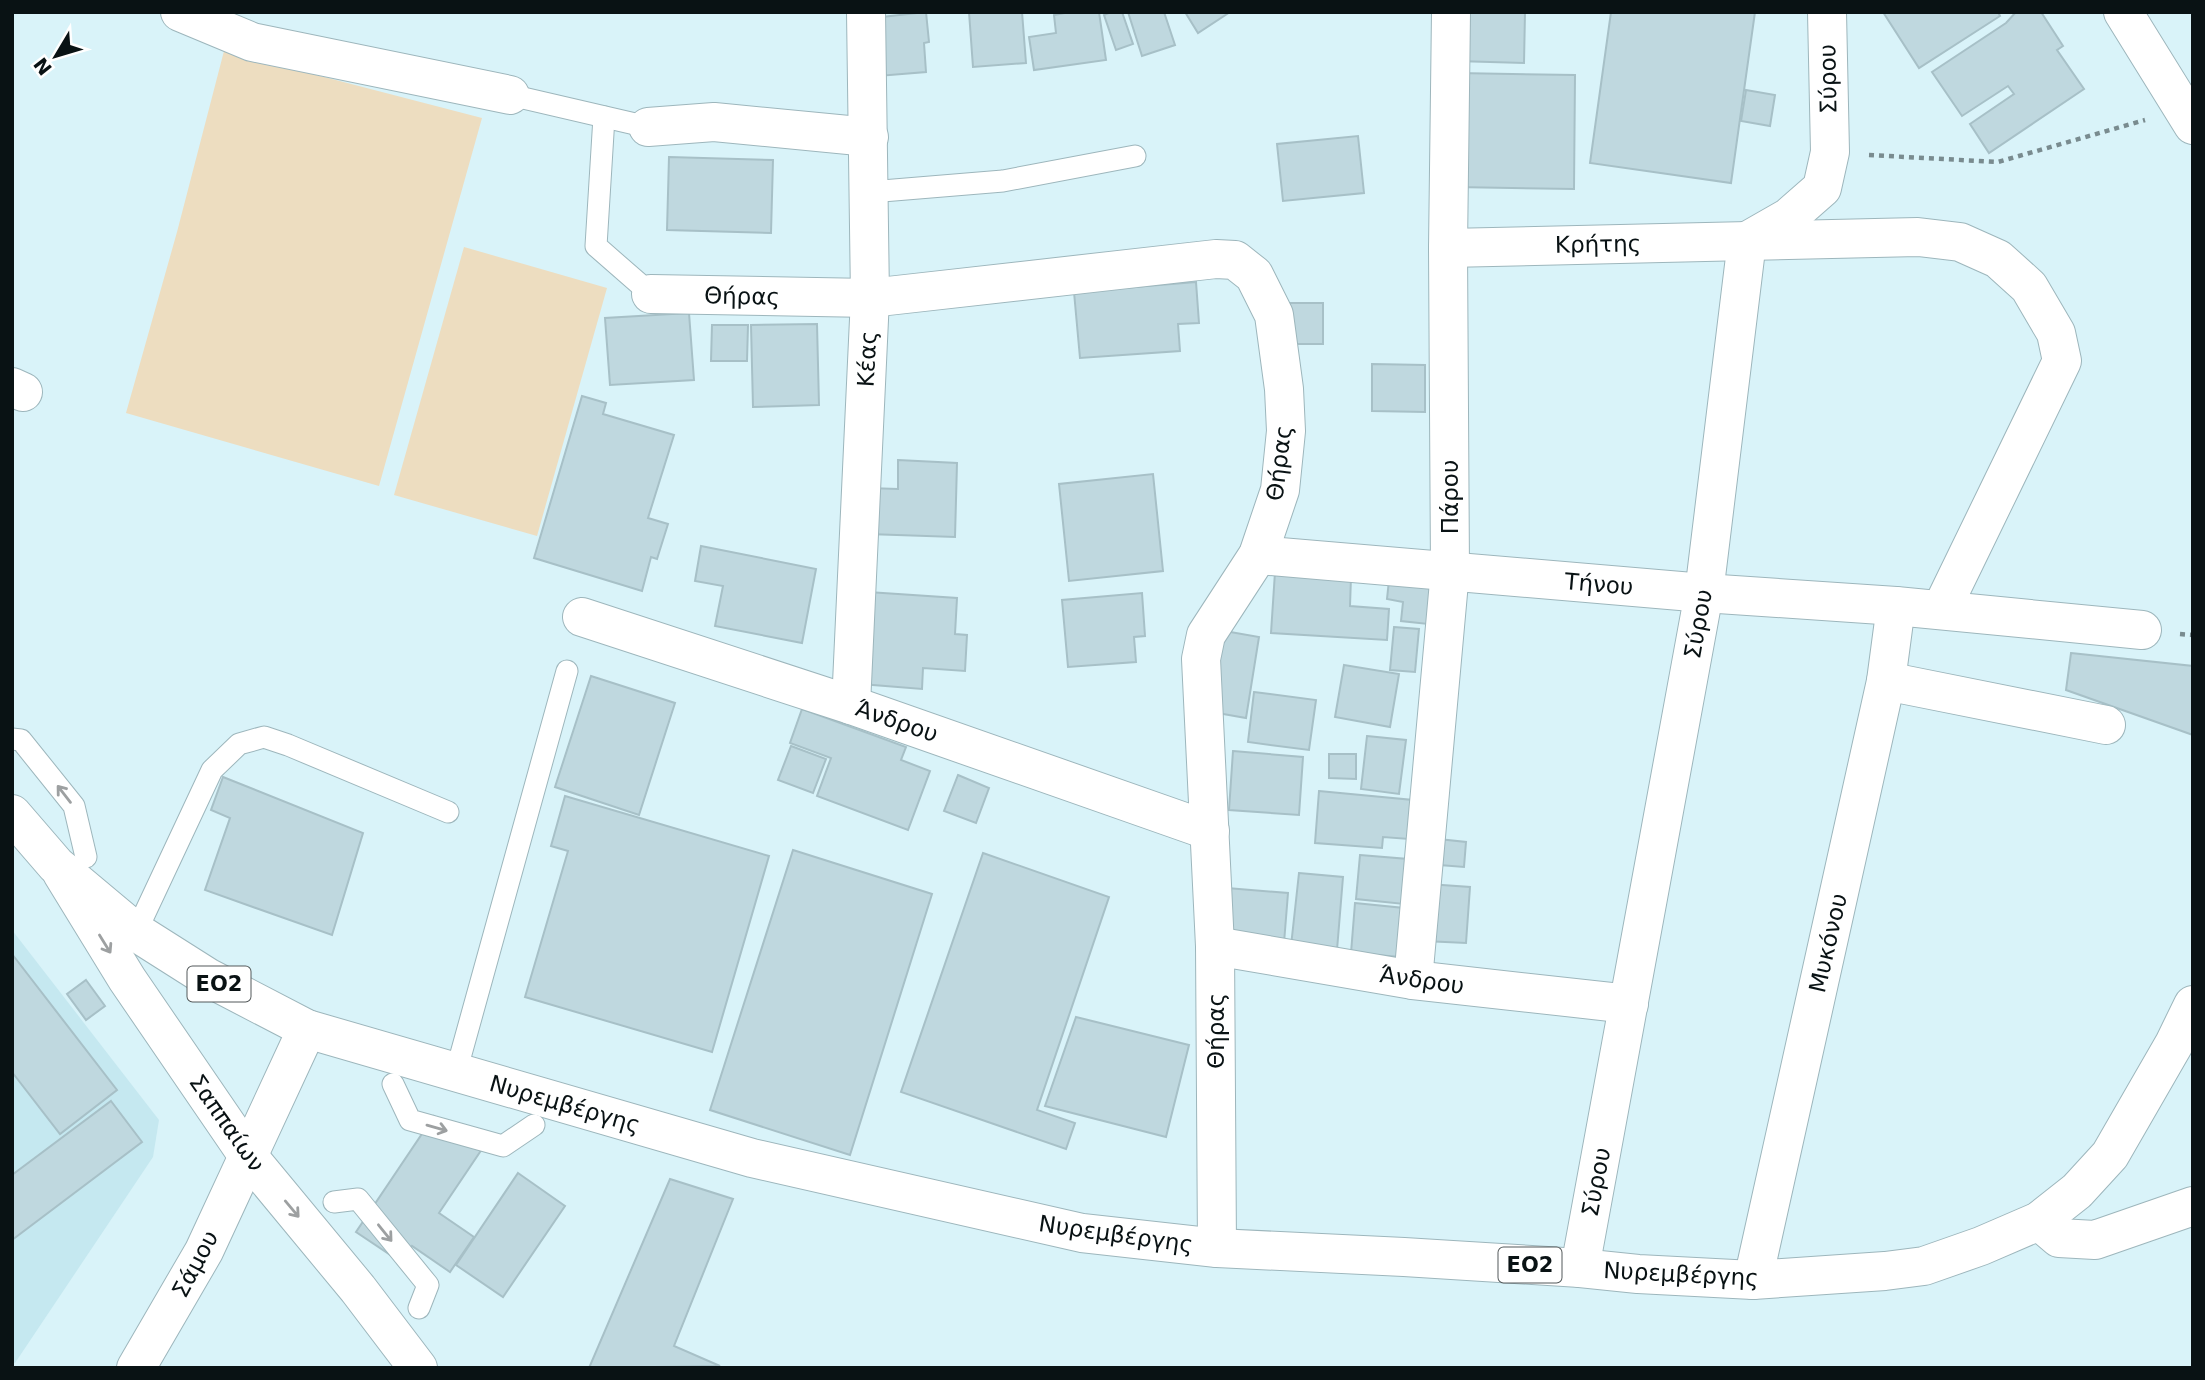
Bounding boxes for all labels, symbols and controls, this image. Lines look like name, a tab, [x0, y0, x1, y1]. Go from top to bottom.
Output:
north arrow	[21, 21, 91, 91]
street label: Σύρου	[1814, 44, 1842, 114]
text: N	[29, 53, 56, 80]
street label: Κρήτης	[1555, 230, 1641, 258]
street label: Θήρας	[704, 282, 780, 310]
street label: Κέας	[853, 330, 881, 388]
street label: Θήρας	[1261, 424, 1297, 502]
street label: Πάρου	[1437, 460, 1463, 534]
street label: Τήνου	[1563, 568, 1634, 600]
street label: Σύρου	[1679, 587, 1717, 661]
street label: Άνδρου	[853, 695, 941, 747]
one-way arrow	[57, 786, 72, 804]
street label: Μυκόνου	[1804, 891, 1852, 995]
one-way arrow	[99, 933, 113, 953]
street label: Άνδρου	[1378, 961, 1466, 999]
road number: ΕΟ2	[188, 967, 250, 1002]
street label: Θήρας	[1203, 993, 1229, 1069]
street label: Σαππαίων	[184, 1069, 270, 1177]
street label: Νυρεμβέργης	[487, 1070, 643, 1138]
one-way arrow	[426, 1122, 448, 1135]
street label: Σύρου	[1577, 1145, 1615, 1219]
one-way arrow	[284, 1199, 299, 1217]
street label: Νυρεμβέργης	[1037, 1210, 1195, 1258]
one-way arrow	[378, 1223, 393, 1241]
street label: Σάμου	[167, 1226, 223, 1302]
road number: ΕΟ2	[1498, 1248, 1562, 1282]
street label: Νυρεμβέργης	[1603, 1257, 1759, 1291]

